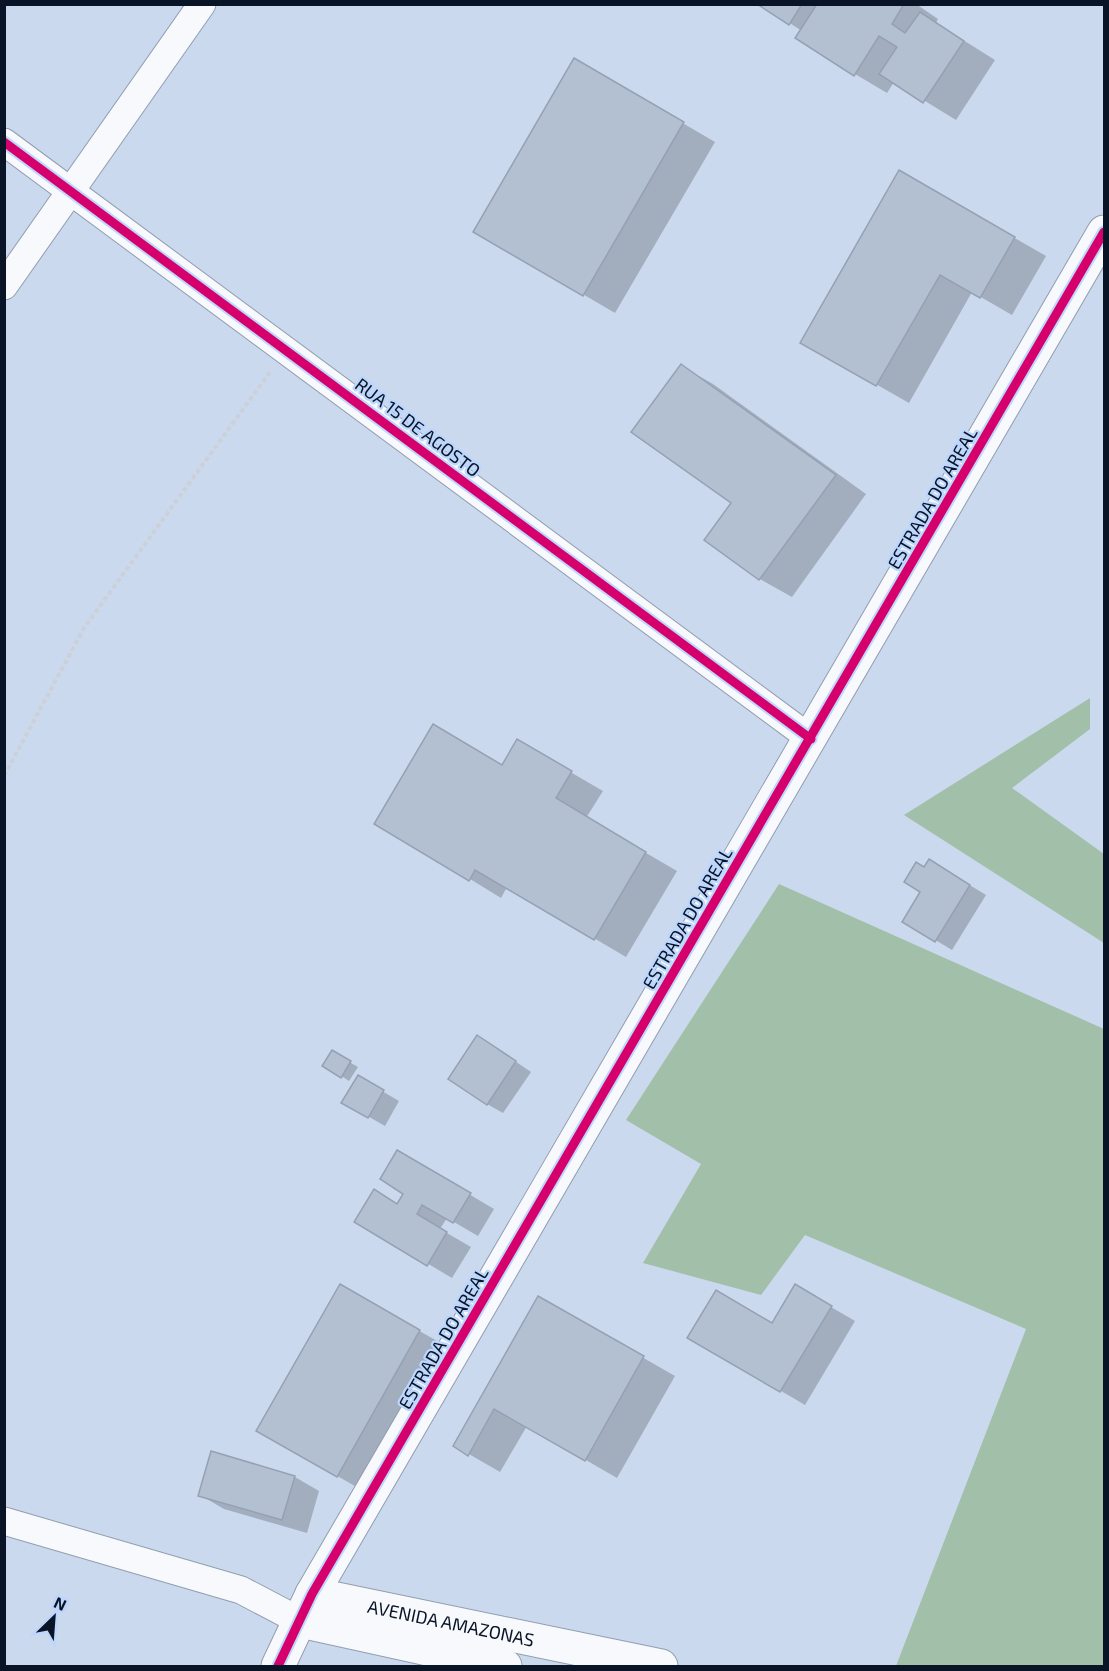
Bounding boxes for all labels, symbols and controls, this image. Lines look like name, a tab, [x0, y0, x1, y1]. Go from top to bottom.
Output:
street label: RUA 15 DE AGOSTO	[351, 373, 485, 481]
street label: ESTRADA DO AREAL	[882, 423, 982, 573]
street label: ESTRADA DO AREAL	[637, 843, 737, 993]
street label: ESTRADA DO AREAL	[393, 1263, 493, 1413]
north arrow	[24, 1587, 84, 1647]
text: N	[51, 1592, 70, 1614]
street label: AVENIDA AMAZONAS	[366, 1595, 536, 1651]

